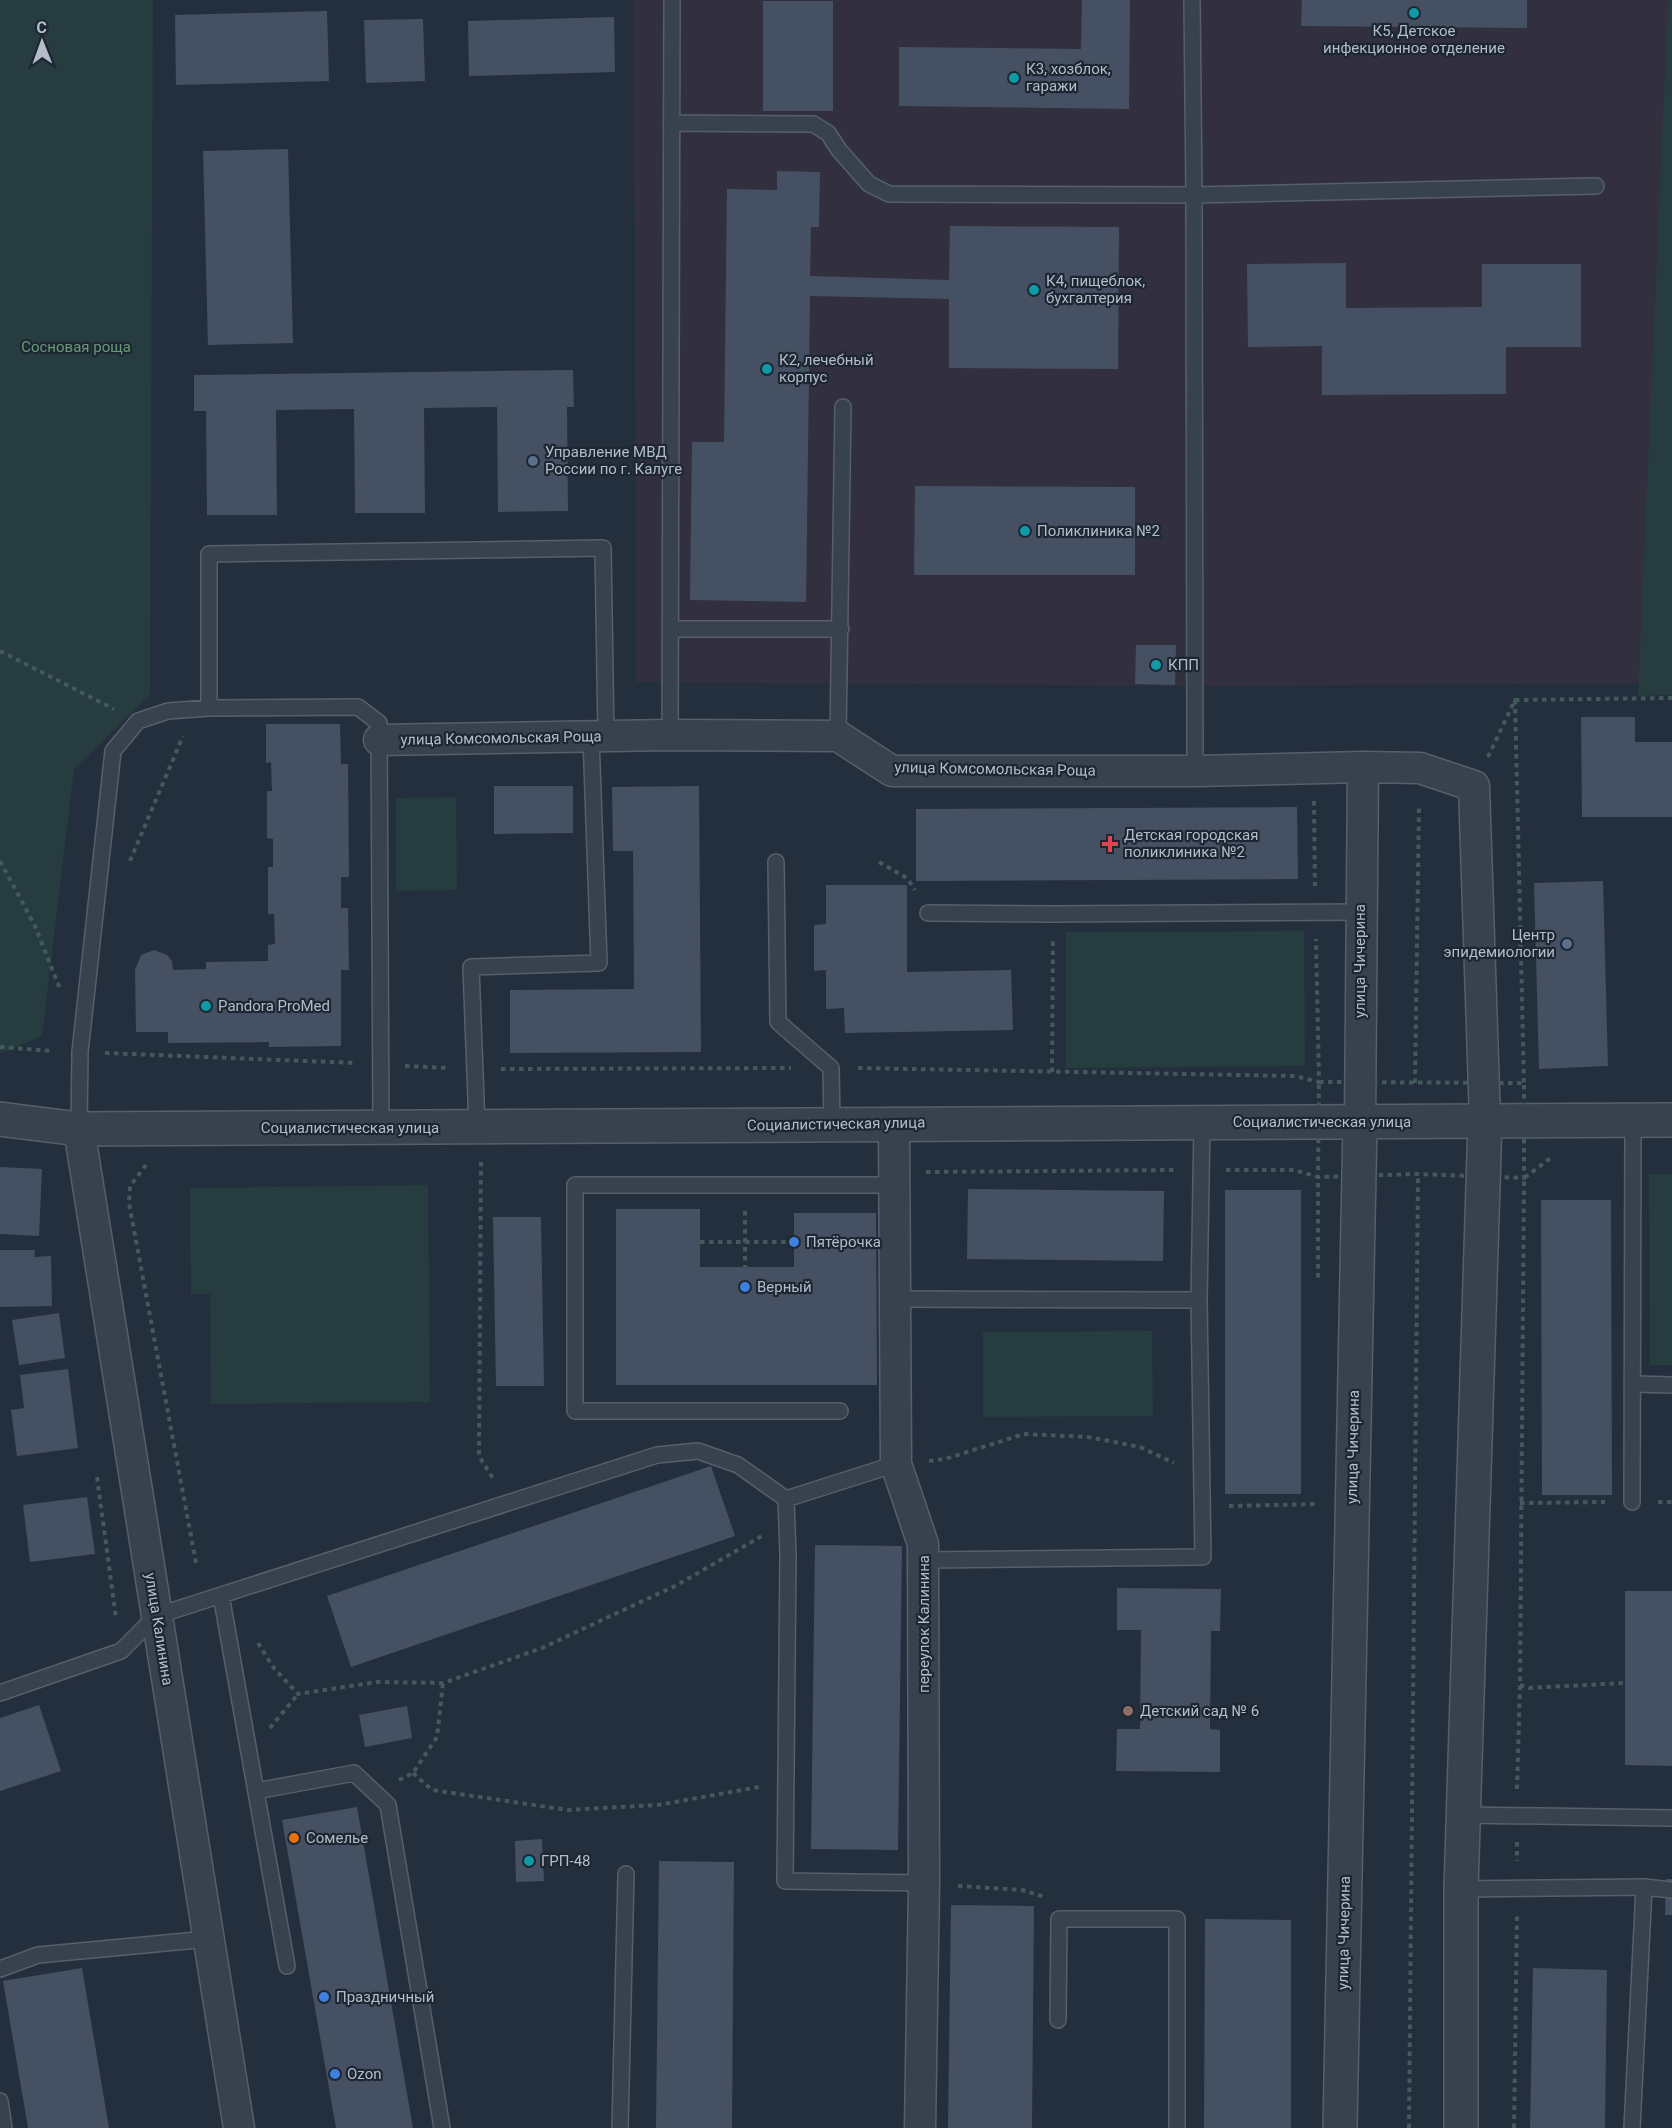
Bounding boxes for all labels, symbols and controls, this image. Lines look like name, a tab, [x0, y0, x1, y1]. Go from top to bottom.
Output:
marker: К5, Детское инфекционное отделение	[1407, 6, 1421, 20]
north arrow	[12, 12, 72, 72]
text: С	[36, 18, 47, 37]
place label: К5, Детское инфекционное отделение	[1323, 22, 1505, 57]
place label: К3, хозблок, гаражи	[1026, 60, 1111, 95]
marker: К3, хозблок, гаражи	[1007, 71, 1021, 85]
place label: К4, пищеблок, бухгалтерия	[1046, 272, 1145, 307]
marker: К4, пищеблок, бухгалтерия	[1027, 283, 1041, 297]
park label: Сосновая роща	[21, 338, 131, 356]
place label: К2, лечебный корпус	[779, 351, 874, 386]
marker: К2, лечебный корпус	[760, 362, 774, 376]
place label: Управление МВД России по г. Калуге	[545, 443, 682, 478]
marker: Управление МВД России по г. Калуге	[526, 454, 540, 468]
place label: Поликлиника №2	[1037, 522, 1160, 540]
marker: Поликлиника №2	[1018, 524, 1032, 538]
place label: КПП	[1168, 656, 1199, 674]
marker: КПП	[1149, 658, 1163, 672]
street label: улица Комсомольская Роща	[400, 727, 602, 749]
street label: улица Комсомольская Роща	[894, 758, 1096, 780]
place label: Детская городская поликлиника №2	[1124, 826, 1258, 861]
marker: Детская городская поликлиника №2	[1101, 835, 1119, 853]
street label: улица Чичерина	[1351, 904, 1369, 1018]
place label: Центр эпидемиологии	[1444, 926, 1555, 961]
marker: Центр эпидемиологии	[1560, 937, 1574, 951]
place label: Pandora ProMed	[218, 997, 330, 1015]
marker: Pandora ProMed	[199, 999, 213, 1013]
street label: Социалистическая улица	[747, 1113, 925, 1135]
street label: Социалистическая улица	[1233, 1113, 1411, 1131]
street label: Социалистическая улица	[261, 1119, 439, 1137]
place label: Пятёрочка	[806, 1233, 881, 1251]
marker: Пятёрочка	[787, 1235, 801, 1249]
place label: Верный	[757, 1278, 812, 1296]
marker: Верный	[738, 1280, 752, 1294]
street label: улица Чичерина	[1343, 1390, 1363, 1504]
street label: переулок Калинина	[915, 1555, 933, 1693]
street label: улица Калинина	[141, 1571, 177, 1687]
place label: Детский сад № 6	[1140, 1702, 1259, 1720]
marker: Детский сад № 6	[1121, 1704, 1135, 1718]
place label: Сомелье	[306, 1829, 368, 1847]
marker: Сомелье	[287, 1831, 301, 1845]
place label: ГРП-48	[541, 1852, 591, 1870]
marker: ГРП-48	[522, 1854, 536, 1868]
street label: улица Чичерина	[1334, 1876, 1354, 1990]
place label: Праздничный	[336, 1988, 434, 2006]
marker: Праздничный	[317, 1990, 331, 2004]
place label: Ozon	[347, 2065, 381, 2083]
marker: Ozon	[328, 2067, 342, 2081]

